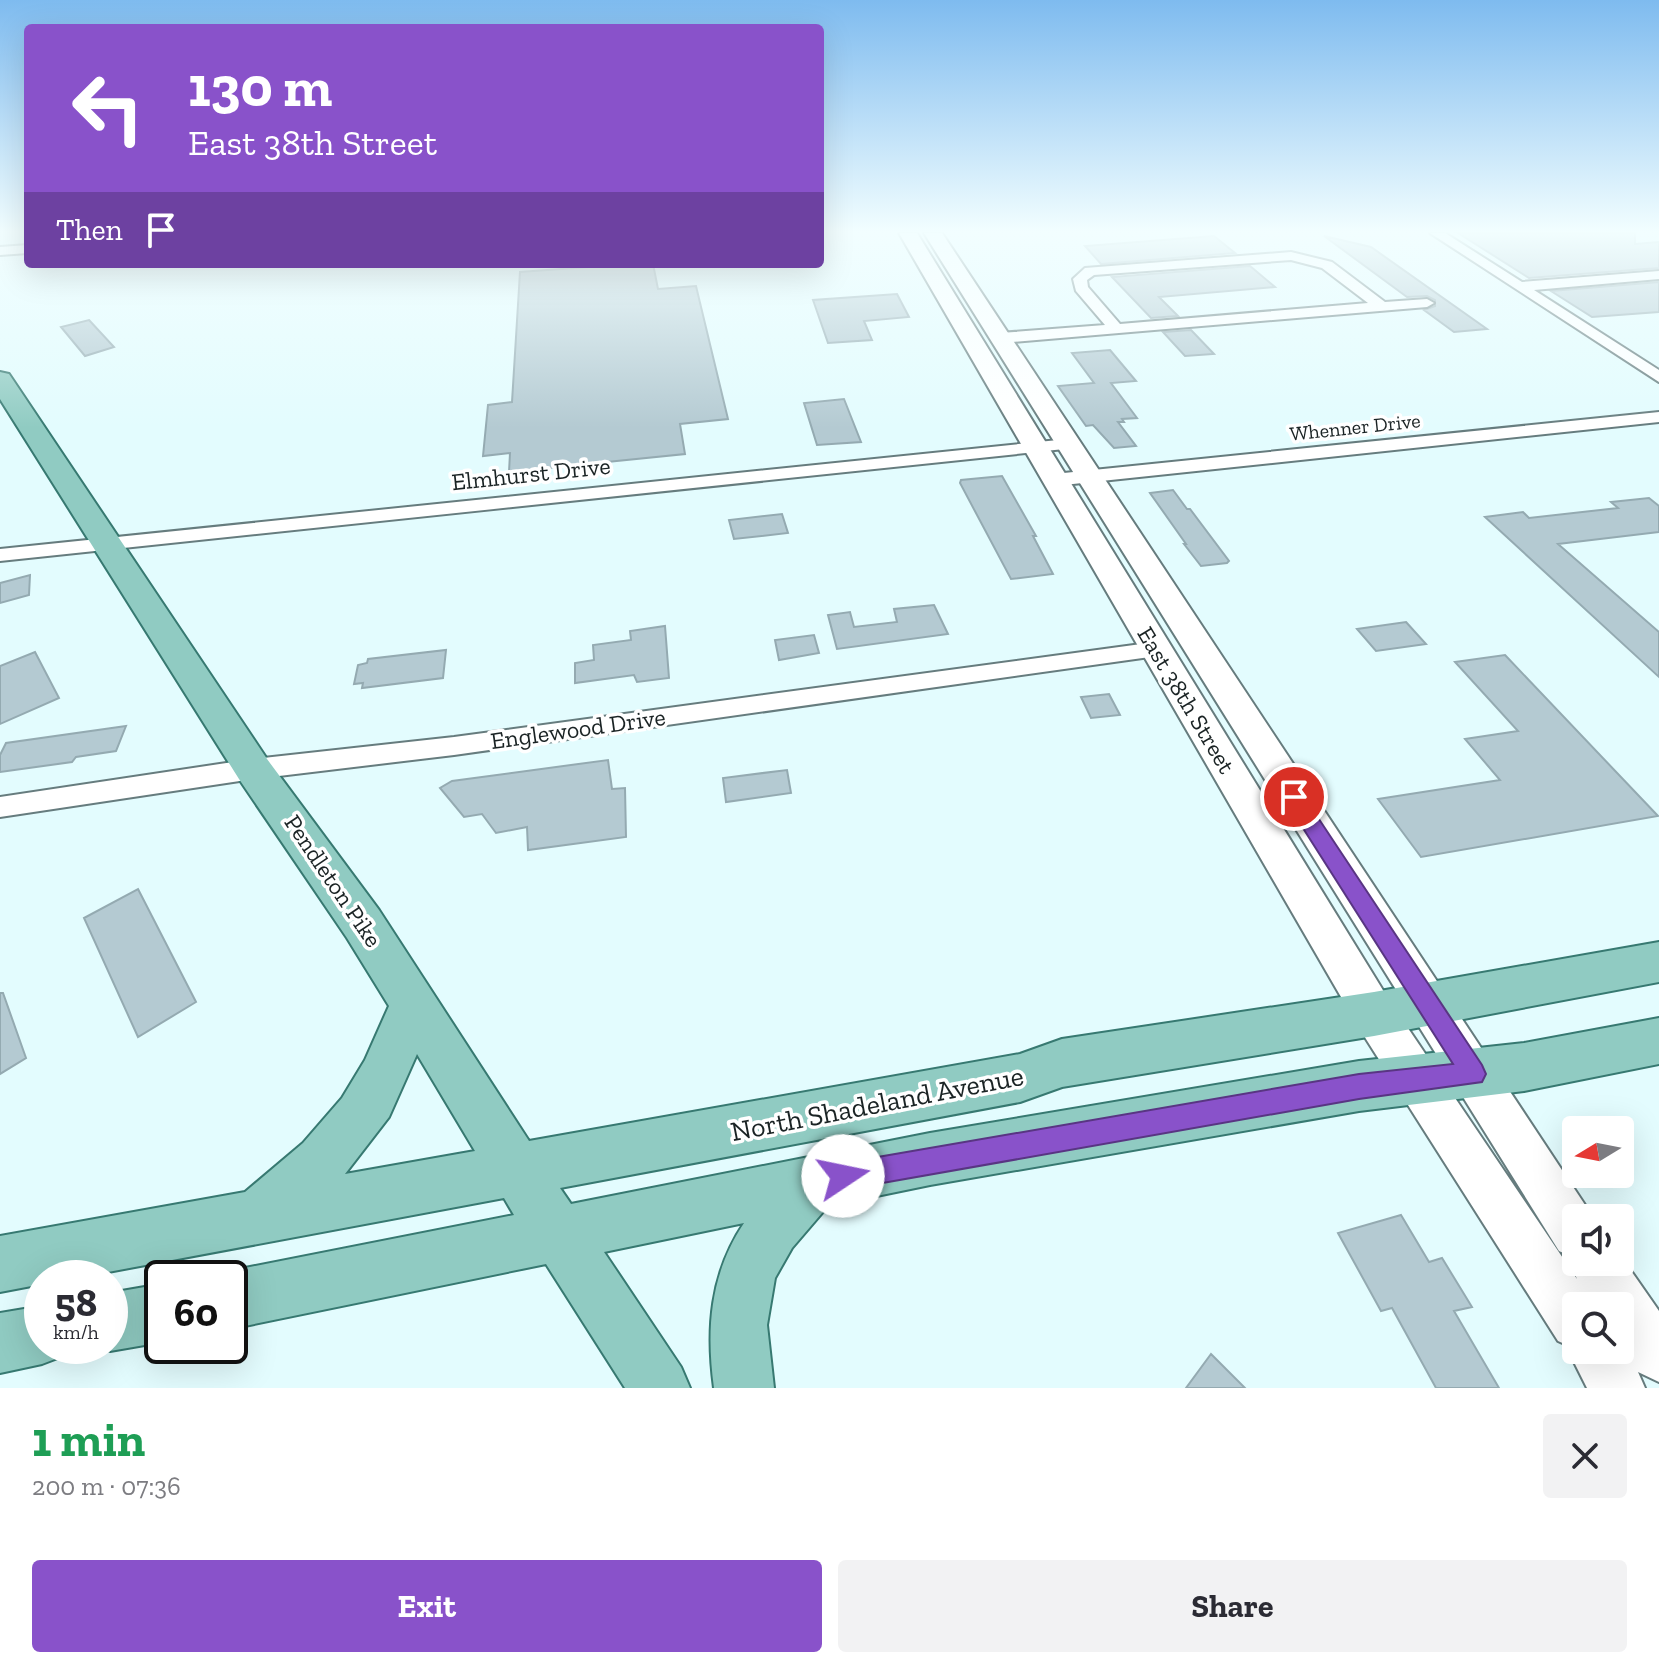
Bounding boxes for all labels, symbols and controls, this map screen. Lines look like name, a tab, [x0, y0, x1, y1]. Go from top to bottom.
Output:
text: 130 m	[188, 53, 332, 120]
icon: left	[56, 56, 160, 160]
text: East 38th Street	[188, 121, 437, 164]
icon: arrive	[139, 208, 183, 252]
text: Then	[56, 212, 123, 248]
street label: Whenner Drive	[1288, 408, 1422, 446]
street label: Elmhurst Drive	[450, 451, 612, 496]
street label: East 38th Street	[1131, 621, 1242, 778]
street label: Englewood Drive	[489, 702, 667, 755]
pin	[1260, 763, 1328, 831]
icon: arrive	[1272, 775, 1316, 819]
street label: Pendleton Pike	[279, 809, 388, 952]
street label: North Shadeland Avenue	[728, 1059, 1026, 1148]
north arrow	[1562, 1116, 1634, 1188]
map controls	[1562, 1116, 1634, 1364]
position arrow	[801, 1134, 885, 1218]
button: sound	[1562, 1204, 1634, 1276]
speed limit sign: 60	[144, 1260, 248, 1364]
text: 58	[55, 1278, 97, 1326]
button: search	[1562, 1292, 1634, 1364]
text: km/h	[53, 1320, 99, 1344]
text: 1 min	[32, 1411, 145, 1468]
button: close	[1543, 1414, 1627, 1498]
text: 200 m · 07:36	[32, 1470, 181, 1502]
button: Exit	[32, 1560, 822, 1652]
button: Share	[838, 1560, 1627, 1652]

